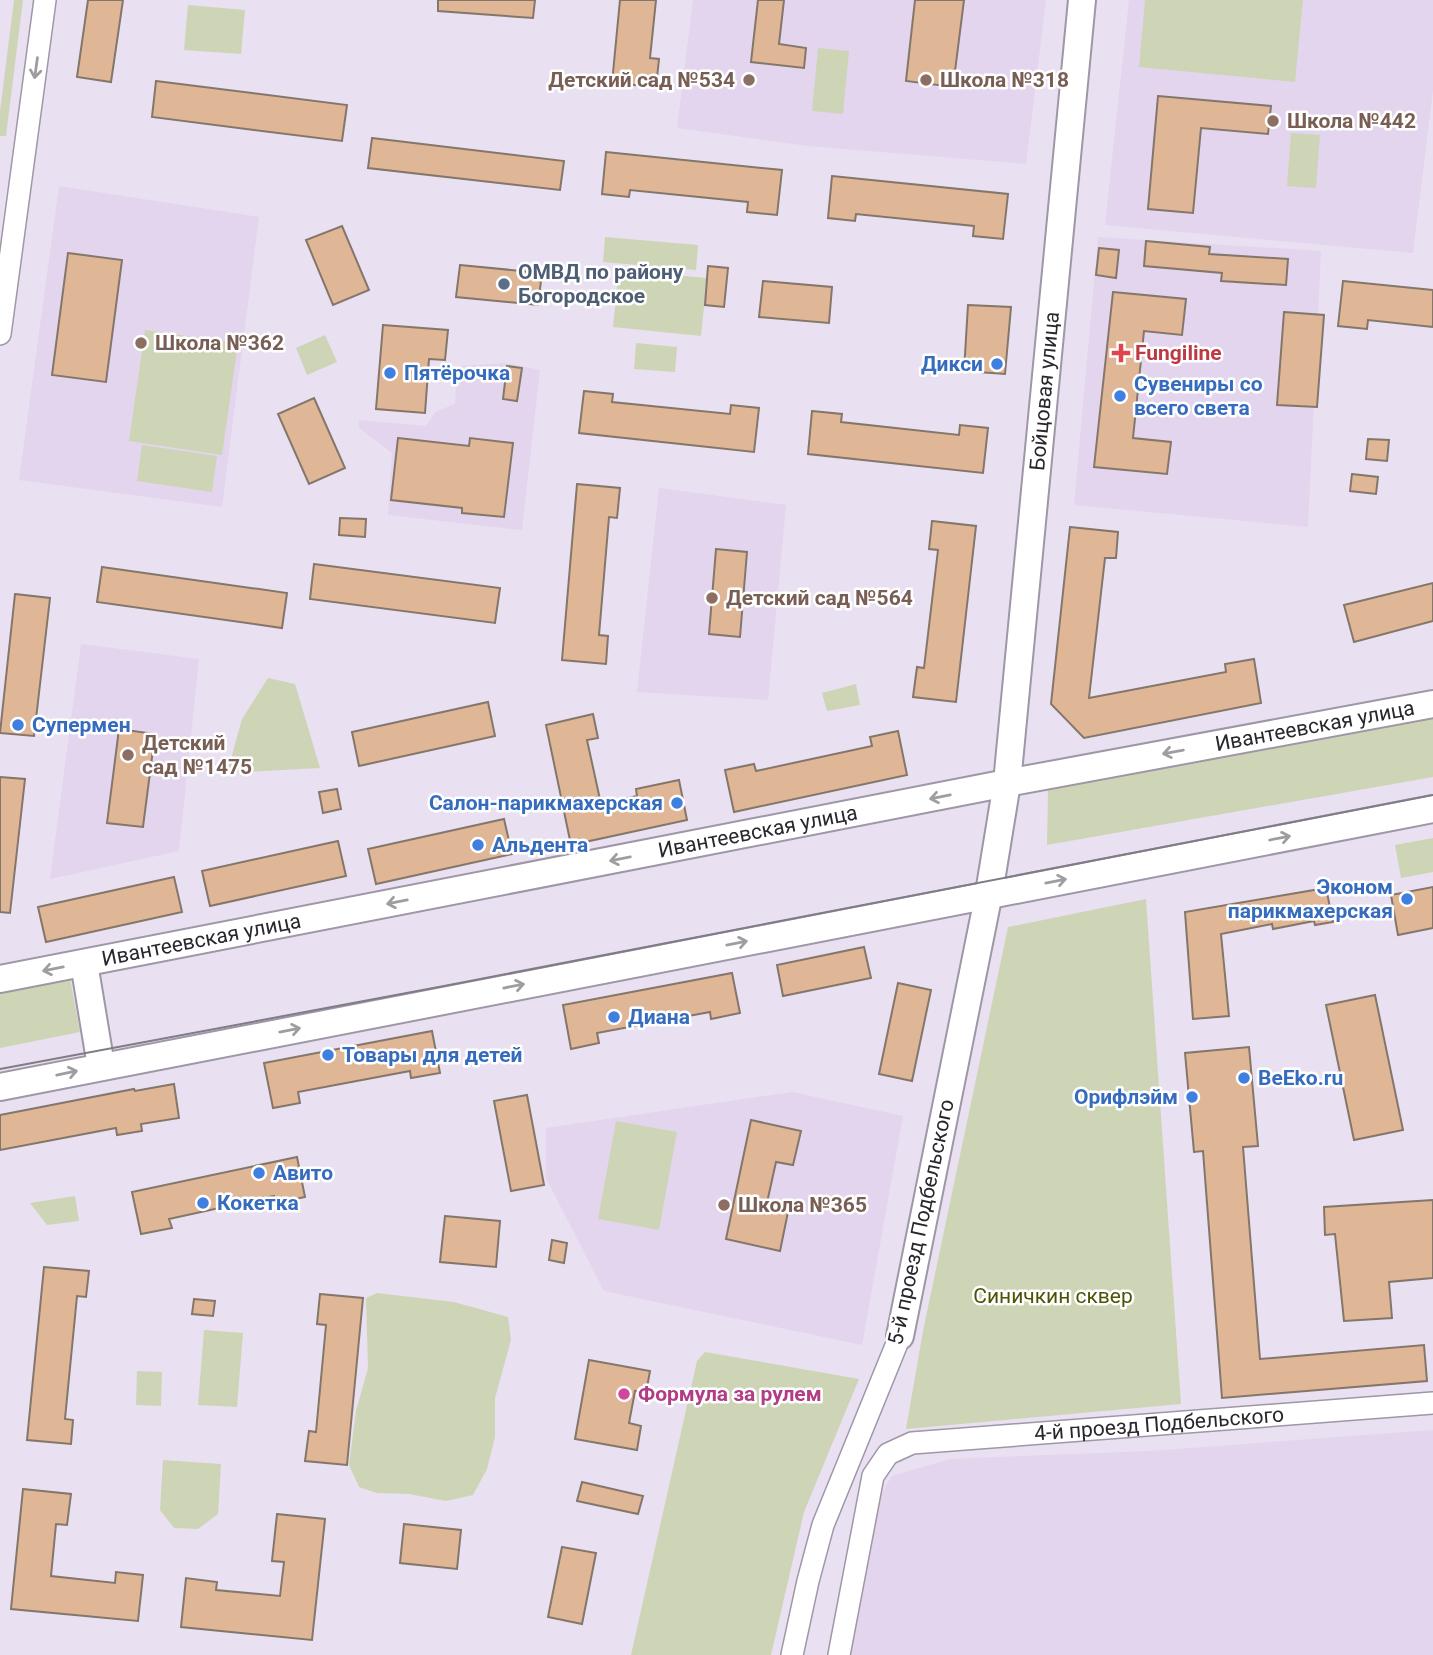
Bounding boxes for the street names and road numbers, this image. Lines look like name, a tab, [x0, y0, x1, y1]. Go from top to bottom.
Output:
street label: Бойцовая улица	[1025, 310, 1064, 472]
street label: Ивантеевская улица	[1213, 696, 1417, 756]
street label: Ивантеевская улица	[656, 800, 859, 863]
street label: Ивантеевская улица	[100, 909, 303, 971]
street label: 5-й проезд Подбельского	[883, 1097, 959, 1347]
street label: 4-й проезд Подбельского	[1033, 1402, 1285, 1446]

